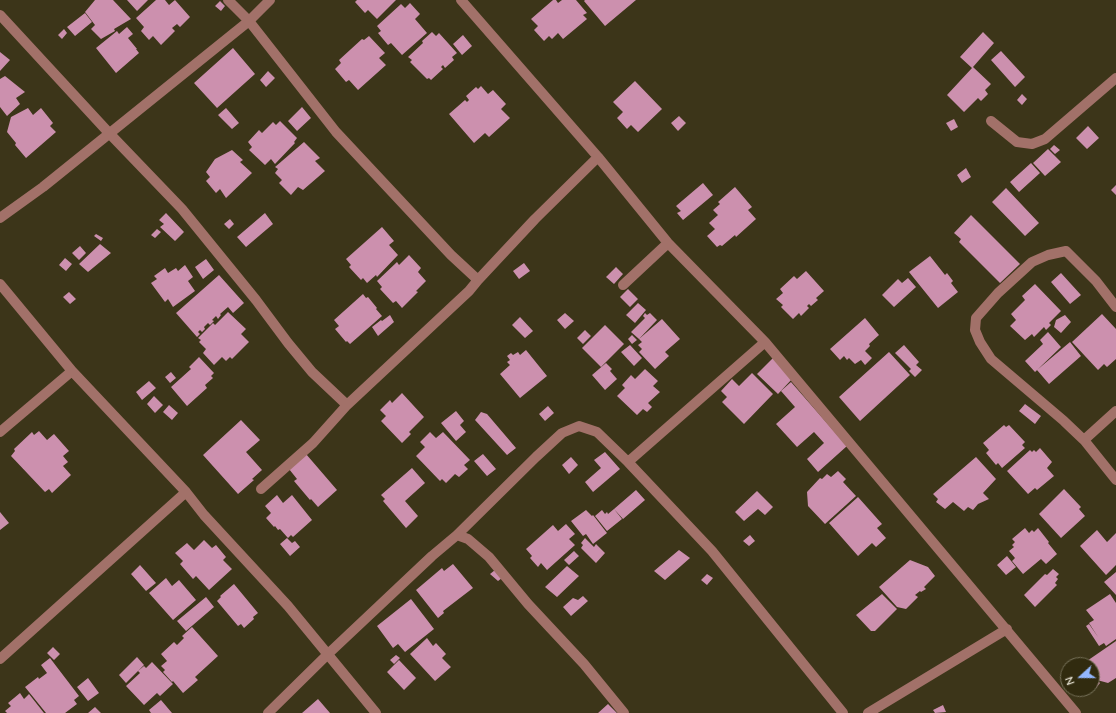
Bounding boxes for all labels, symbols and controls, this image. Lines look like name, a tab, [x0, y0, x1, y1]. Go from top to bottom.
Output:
north arrow	[1060, 657, 1100, 697]
text: N	[1062, 675, 1078, 687]

